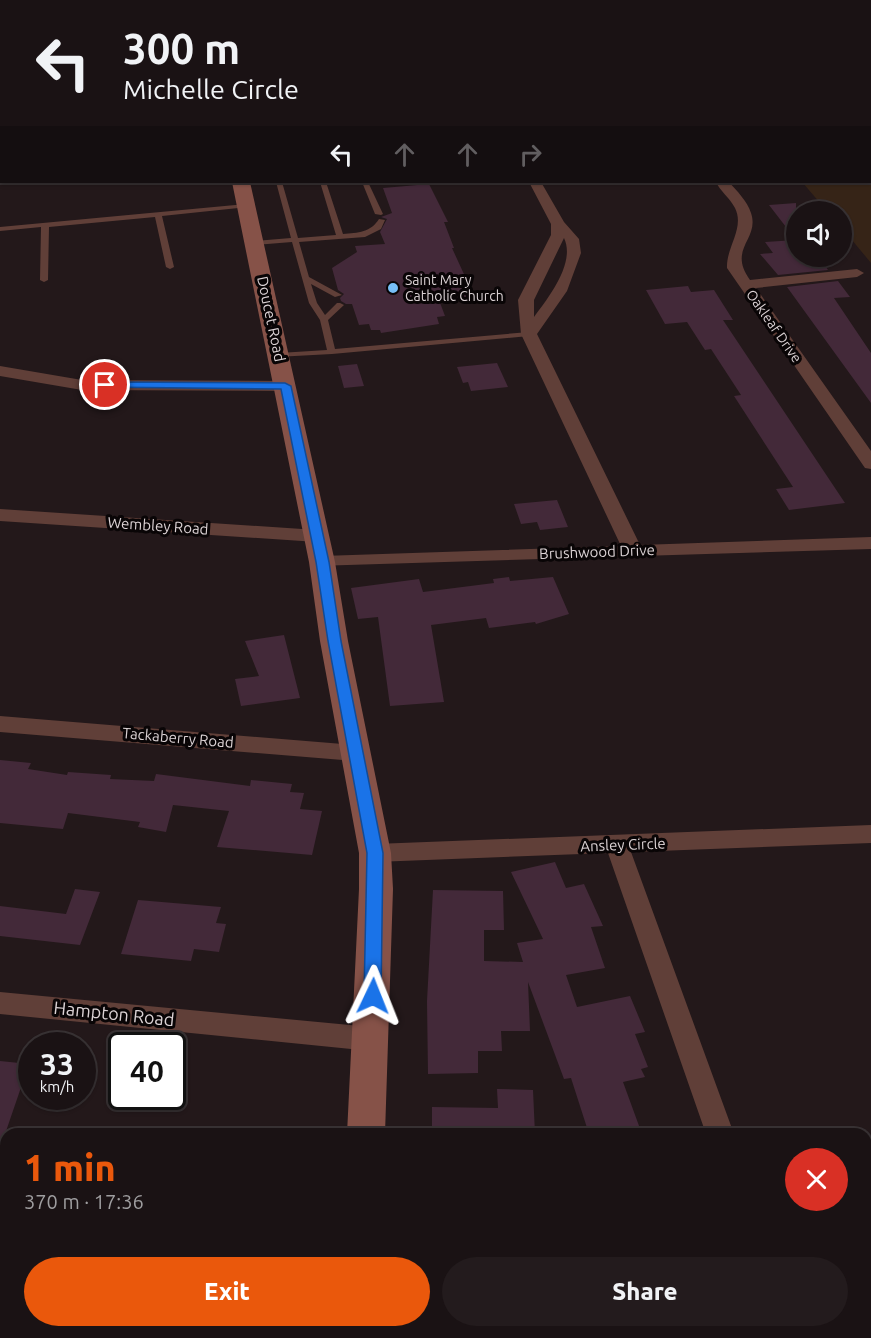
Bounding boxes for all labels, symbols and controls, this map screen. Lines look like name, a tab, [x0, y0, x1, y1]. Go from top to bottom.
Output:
icon: left	[24, 24, 102, 102]
text: 300 m	[123, 25, 240, 72]
text: Michelle Circle	[123, 74, 299, 104]
icon: left	[325, 138, 358, 171]
icon: ahead	[388, 138, 421, 171]
icon: ahead	[451, 138, 484, 171]
icon: right	[514, 138, 547, 171]
map controls	[786, 201, 852, 267]
button: sound	[786, 201, 852, 267]
place label: Saint Mary Catholic Church	[405, 272, 504, 304]
street label: Doucet Road	[254, 275, 289, 363]
marker: Saint Mary Catholic Church	[386, 281, 400, 295]
street label: Oakleaf Drive	[743, 286, 805, 366]
pin	[79, 359, 130, 410]
icon: arrive	[88, 368, 121, 401]
street label: Wembley Road	[107, 513, 209, 538]
street label: Brushwood Drive	[539, 541, 655, 562]
street label: Tackaberry Road	[122, 724, 234, 751]
street label: Ansley Circle	[580, 835, 666, 854]
position arrow	[341, 964, 405, 1028]
street label: Hampton Road	[53, 997, 175, 1029]
speed limit sign: 40	[108, 1032, 186, 1110]
text: 33	[40, 1047, 74, 1081]
text: km/h	[40, 1078, 74, 1095]
text: 1 min	[24, 1147, 116, 1188]
button: close	[785, 1148, 848, 1211]
text: 370 m · 17:36	[24, 1190, 144, 1213]
button: Exit	[24, 1257, 430, 1326]
button: Share	[442, 1257, 848, 1326]

